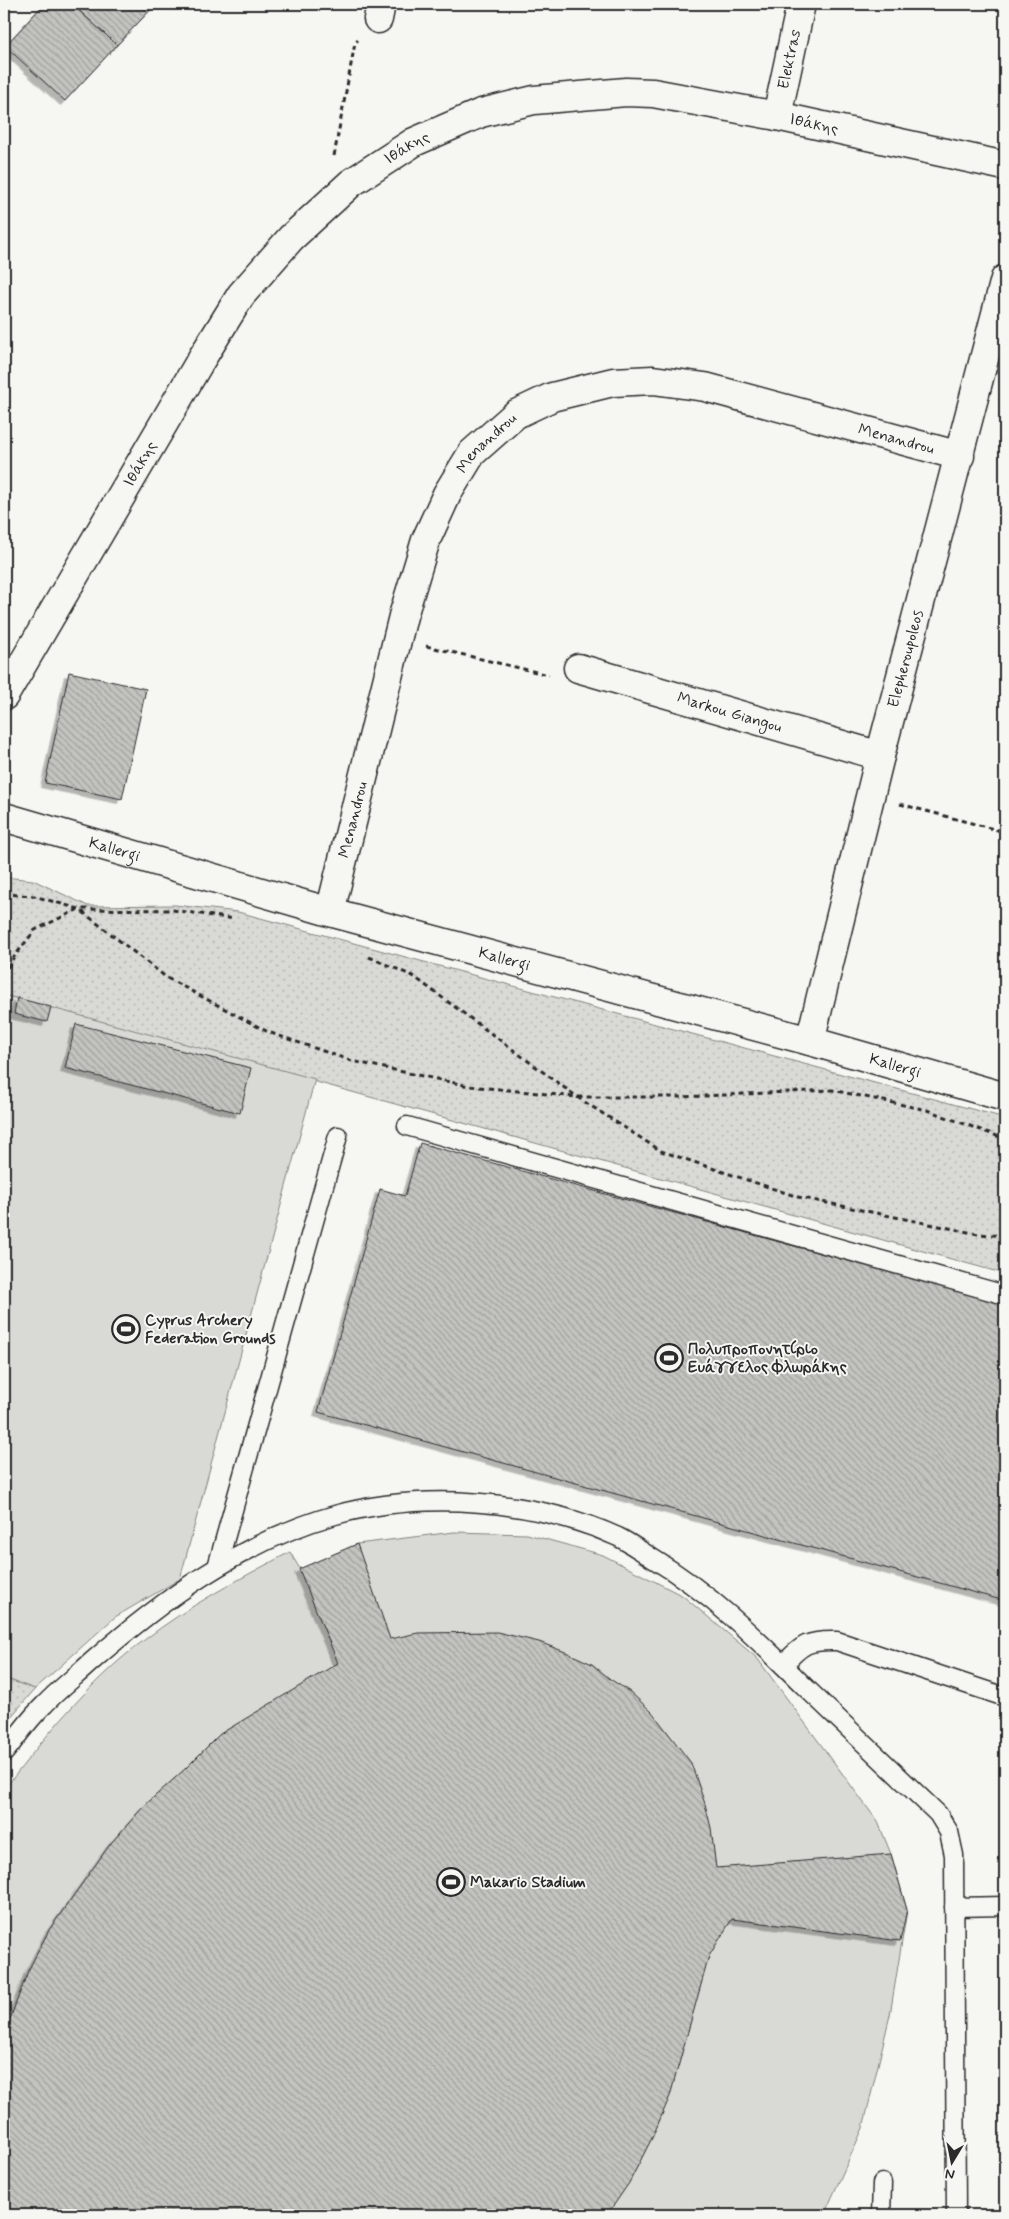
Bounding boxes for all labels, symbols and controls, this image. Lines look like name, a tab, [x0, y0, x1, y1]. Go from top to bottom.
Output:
street label: Elektras	[773, 27, 806, 91]
street label: Ιθάκης	[787, 108, 840, 140]
street label: Ιθάκης	[380, 126, 433, 169]
street label: Menandrou	[452, 408, 521, 477]
street label: Menandrou	[856, 418, 937, 459]
street label: Ιθάκης	[118, 437, 162, 491]
street label: Elepheroupoleos	[883, 608, 928, 710]
street label: Markou Giangou	[675, 687, 785, 737]
street label: Menandrou	[333, 779, 372, 860]
street label: Kallergi	[86, 832, 143, 867]
street label: Kallergi	[476, 942, 533, 976]
street label: Kallergi	[867, 1048, 923, 1083]
place label: Cyprus Archery Federation Grounds	[145, 1310, 276, 1349]
sports icon: Cyprus Archery Federation Grounds	[111, 1314, 141, 1344]
place label: Πολυπροπονητίριο Ευάγγελος Φλωράκης	[688, 1339, 847, 1378]
sports icon: Πολυπροπονητίριο Ευάγγελος Φλωράκης	[654, 1343, 684, 1373]
sports icon: Makario Stadium	[436, 1867, 466, 1897]
place label: Makario Stadium	[470, 1872, 586, 1893]
north arrow	[926, 2136, 976, 2186]
text: N	[944, 2164, 956, 2183]

